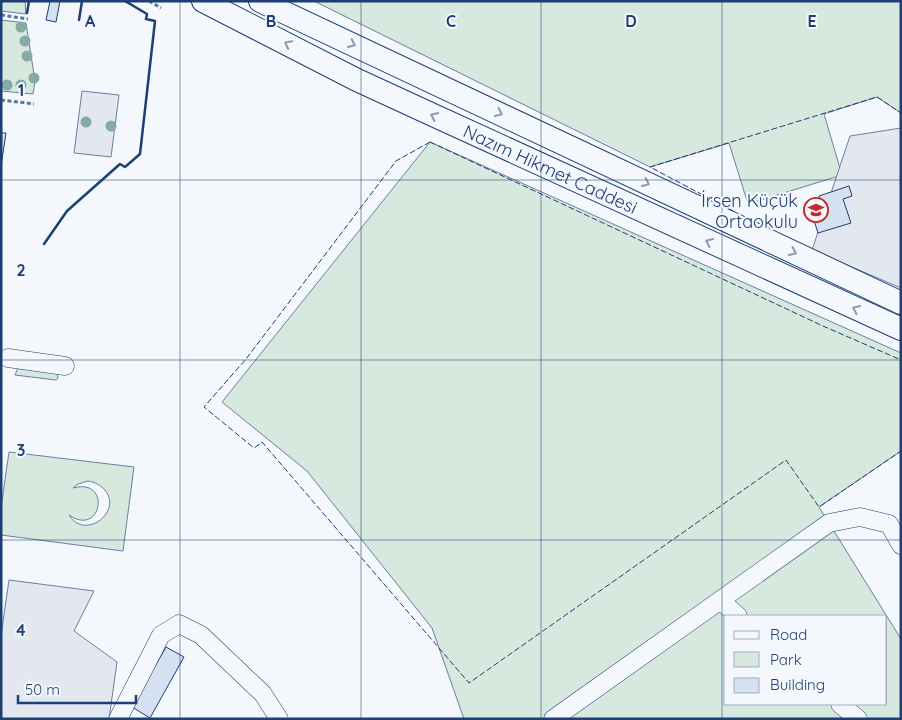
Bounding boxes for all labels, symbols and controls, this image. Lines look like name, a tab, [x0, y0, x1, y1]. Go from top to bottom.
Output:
text: A	[85, 11, 96, 31]
text: B	[266, 11, 276, 31]
text: C	[446, 11, 456, 31]
text: D	[625, 11, 637, 31]
text: E	[807, 11, 817, 31]
one-way arrow	[347, 38, 356, 49]
one-way arrow	[284, 40, 293, 50]
text: 1	[18, 80, 24, 100]
one-way arrow	[494, 107, 503, 118]
one-way arrow	[430, 112, 439, 122]
street label: Nazım Hikmet Caddesi	[460, 119, 641, 218]
one-way arrow	[641, 176, 650, 187]
place label: İrsen Küçük Ortaokulu	[701, 189, 798, 233]
school or university icon: İrsen Küçük Ortaokulu	[803, 197, 829, 223]
one-way arrow	[705, 237, 714, 248]
one-way arrow	[788, 246, 797, 256]
text: 2	[16, 260, 26, 280]
one-way arrow	[852, 305, 861, 315]
text: 3	[17, 440, 25, 460]
legend	[724, 615, 887, 705]
text: 4	[16, 620, 26, 640]
text: Road	[770, 625, 807, 644]
text: Park	[770, 650, 802, 669]
scale bar	[18, 672, 135, 704]
text: Building	[770, 675, 825, 694]
text: 50 m	[25, 680, 60, 699]

